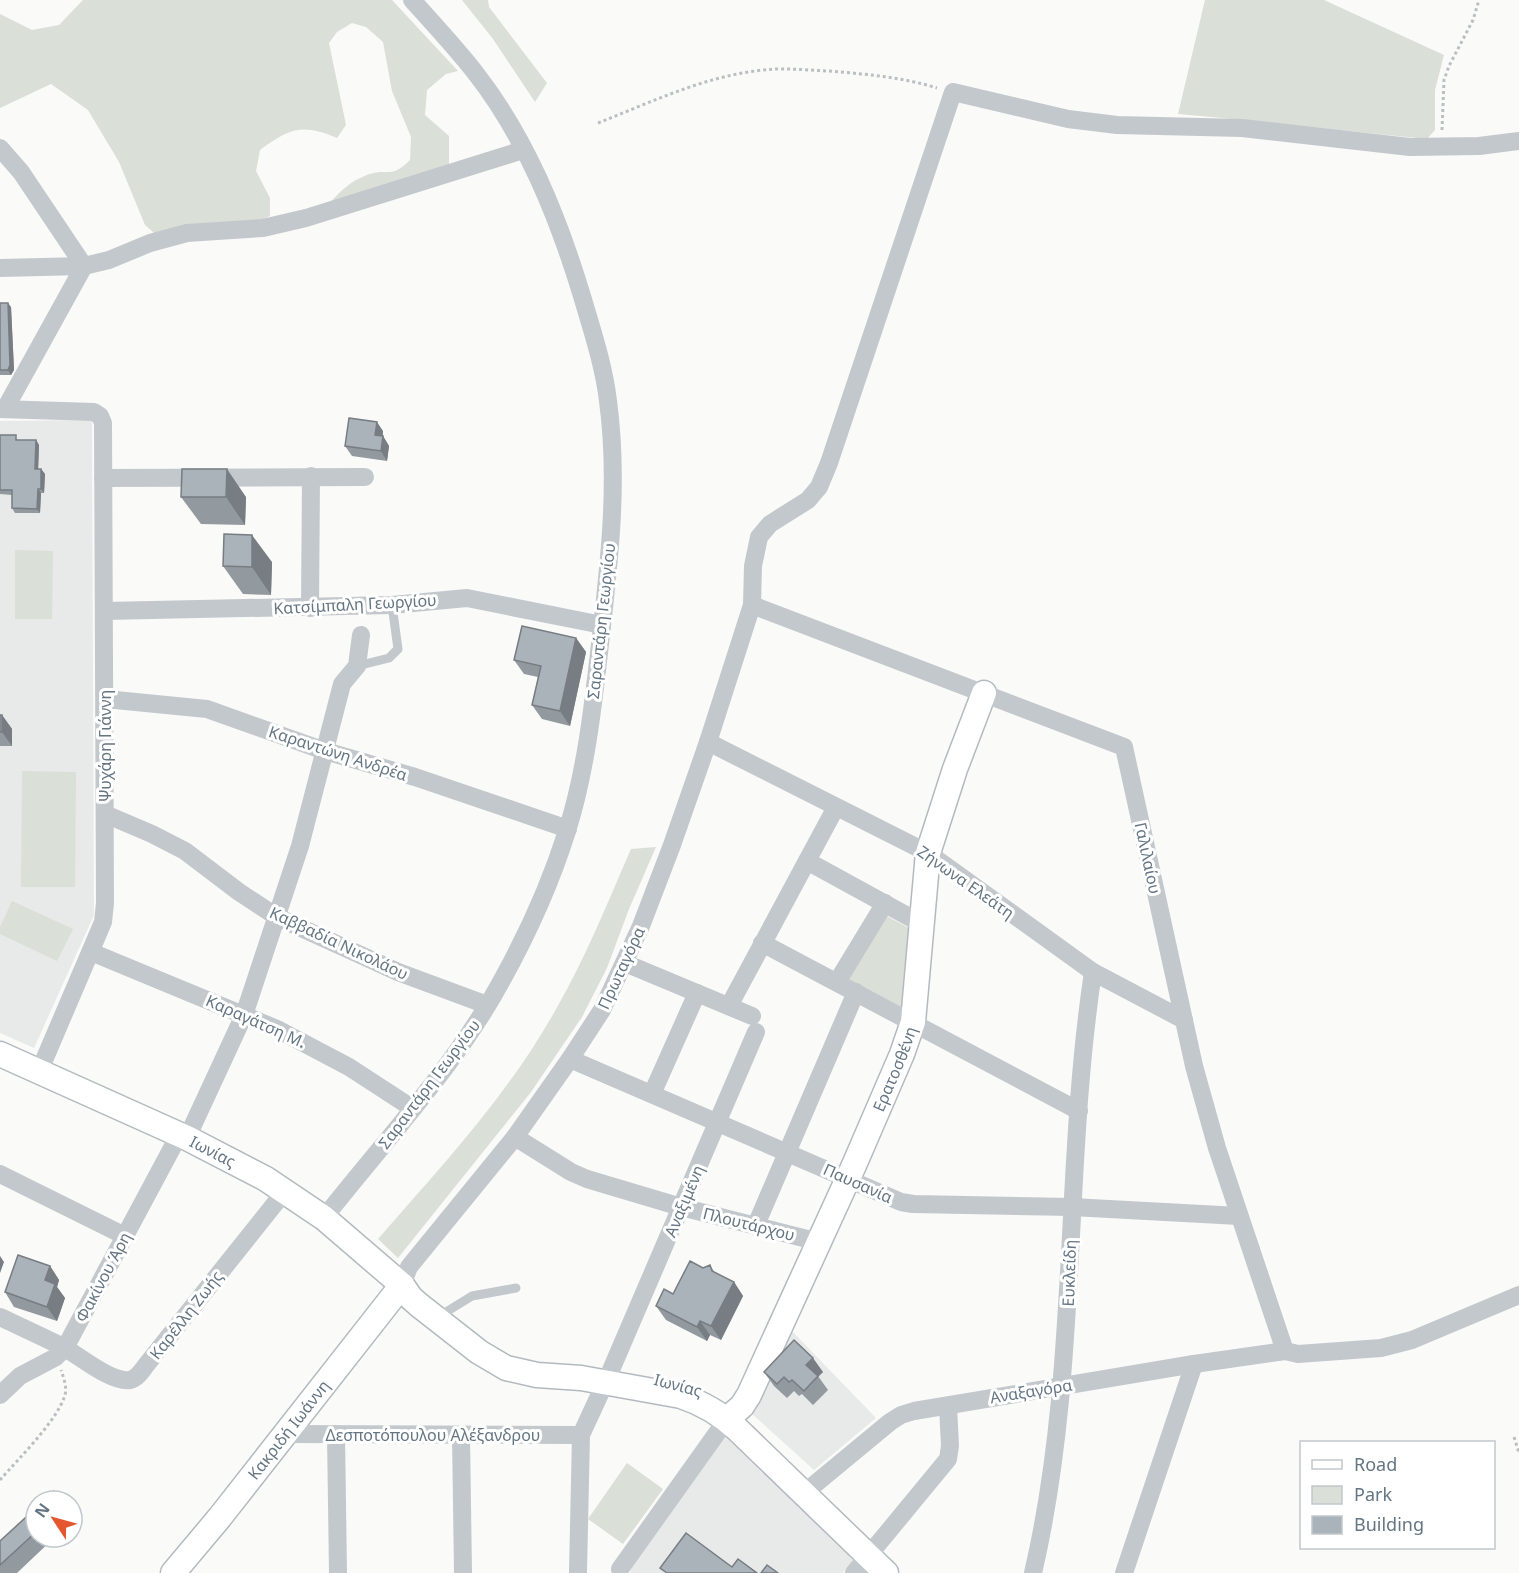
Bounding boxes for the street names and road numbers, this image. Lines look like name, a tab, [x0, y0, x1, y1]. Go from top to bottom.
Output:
street label: Σαραντάρη Γεωργίου	[582, 542, 620, 700]
street label: Κατσίμπαλη Γεωργίου	[273, 589, 437, 619]
street label: Ψυχάρη Γιάννη	[94, 690, 116, 802]
street label: Καραντώνη Ανδρέα	[266, 720, 410, 786]
street label: Γαλιλαίου	[1130, 820, 1166, 896]
street label: Ζήνωνα Ελεάτη	[913, 840, 1019, 924]
street label: Καββαδία Νικολάου	[266, 901, 412, 985]
street label: Πρωταγόρα	[592, 923, 650, 1013]
street label: Καραγάτση Μ.	[203, 989, 309, 1053]
street label: Σαραντάρη Γεωργίου	[373, 1015, 485, 1153]
street label: Ερατοσθένη	[867, 1023, 922, 1115]
street label: Ιωνίας	[186, 1130, 240, 1172]
street label: Παυσανία	[820, 1158, 896, 1208]
street label: Αναξιμένη	[659, 1162, 709, 1240]
street label: Πλουτάρχου	[701, 1202, 797, 1246]
street label: Φακίνου Άρη	[70, 1228, 136, 1326]
street label: Ευκλείδη	[1057, 1239, 1081, 1307]
street label: Καρέλλη Ζωής	[144, 1266, 228, 1364]
street label: Ιωνίας	[652, 1368, 705, 1402]
street label: Αναξαγόρα	[988, 1374, 1074, 1408]
street label: Κακριδή Ιωάννη	[243, 1375, 334, 1484]
street label: Δεσποτόπουλου Αλέξανδρου	[326, 1424, 540, 1446]

